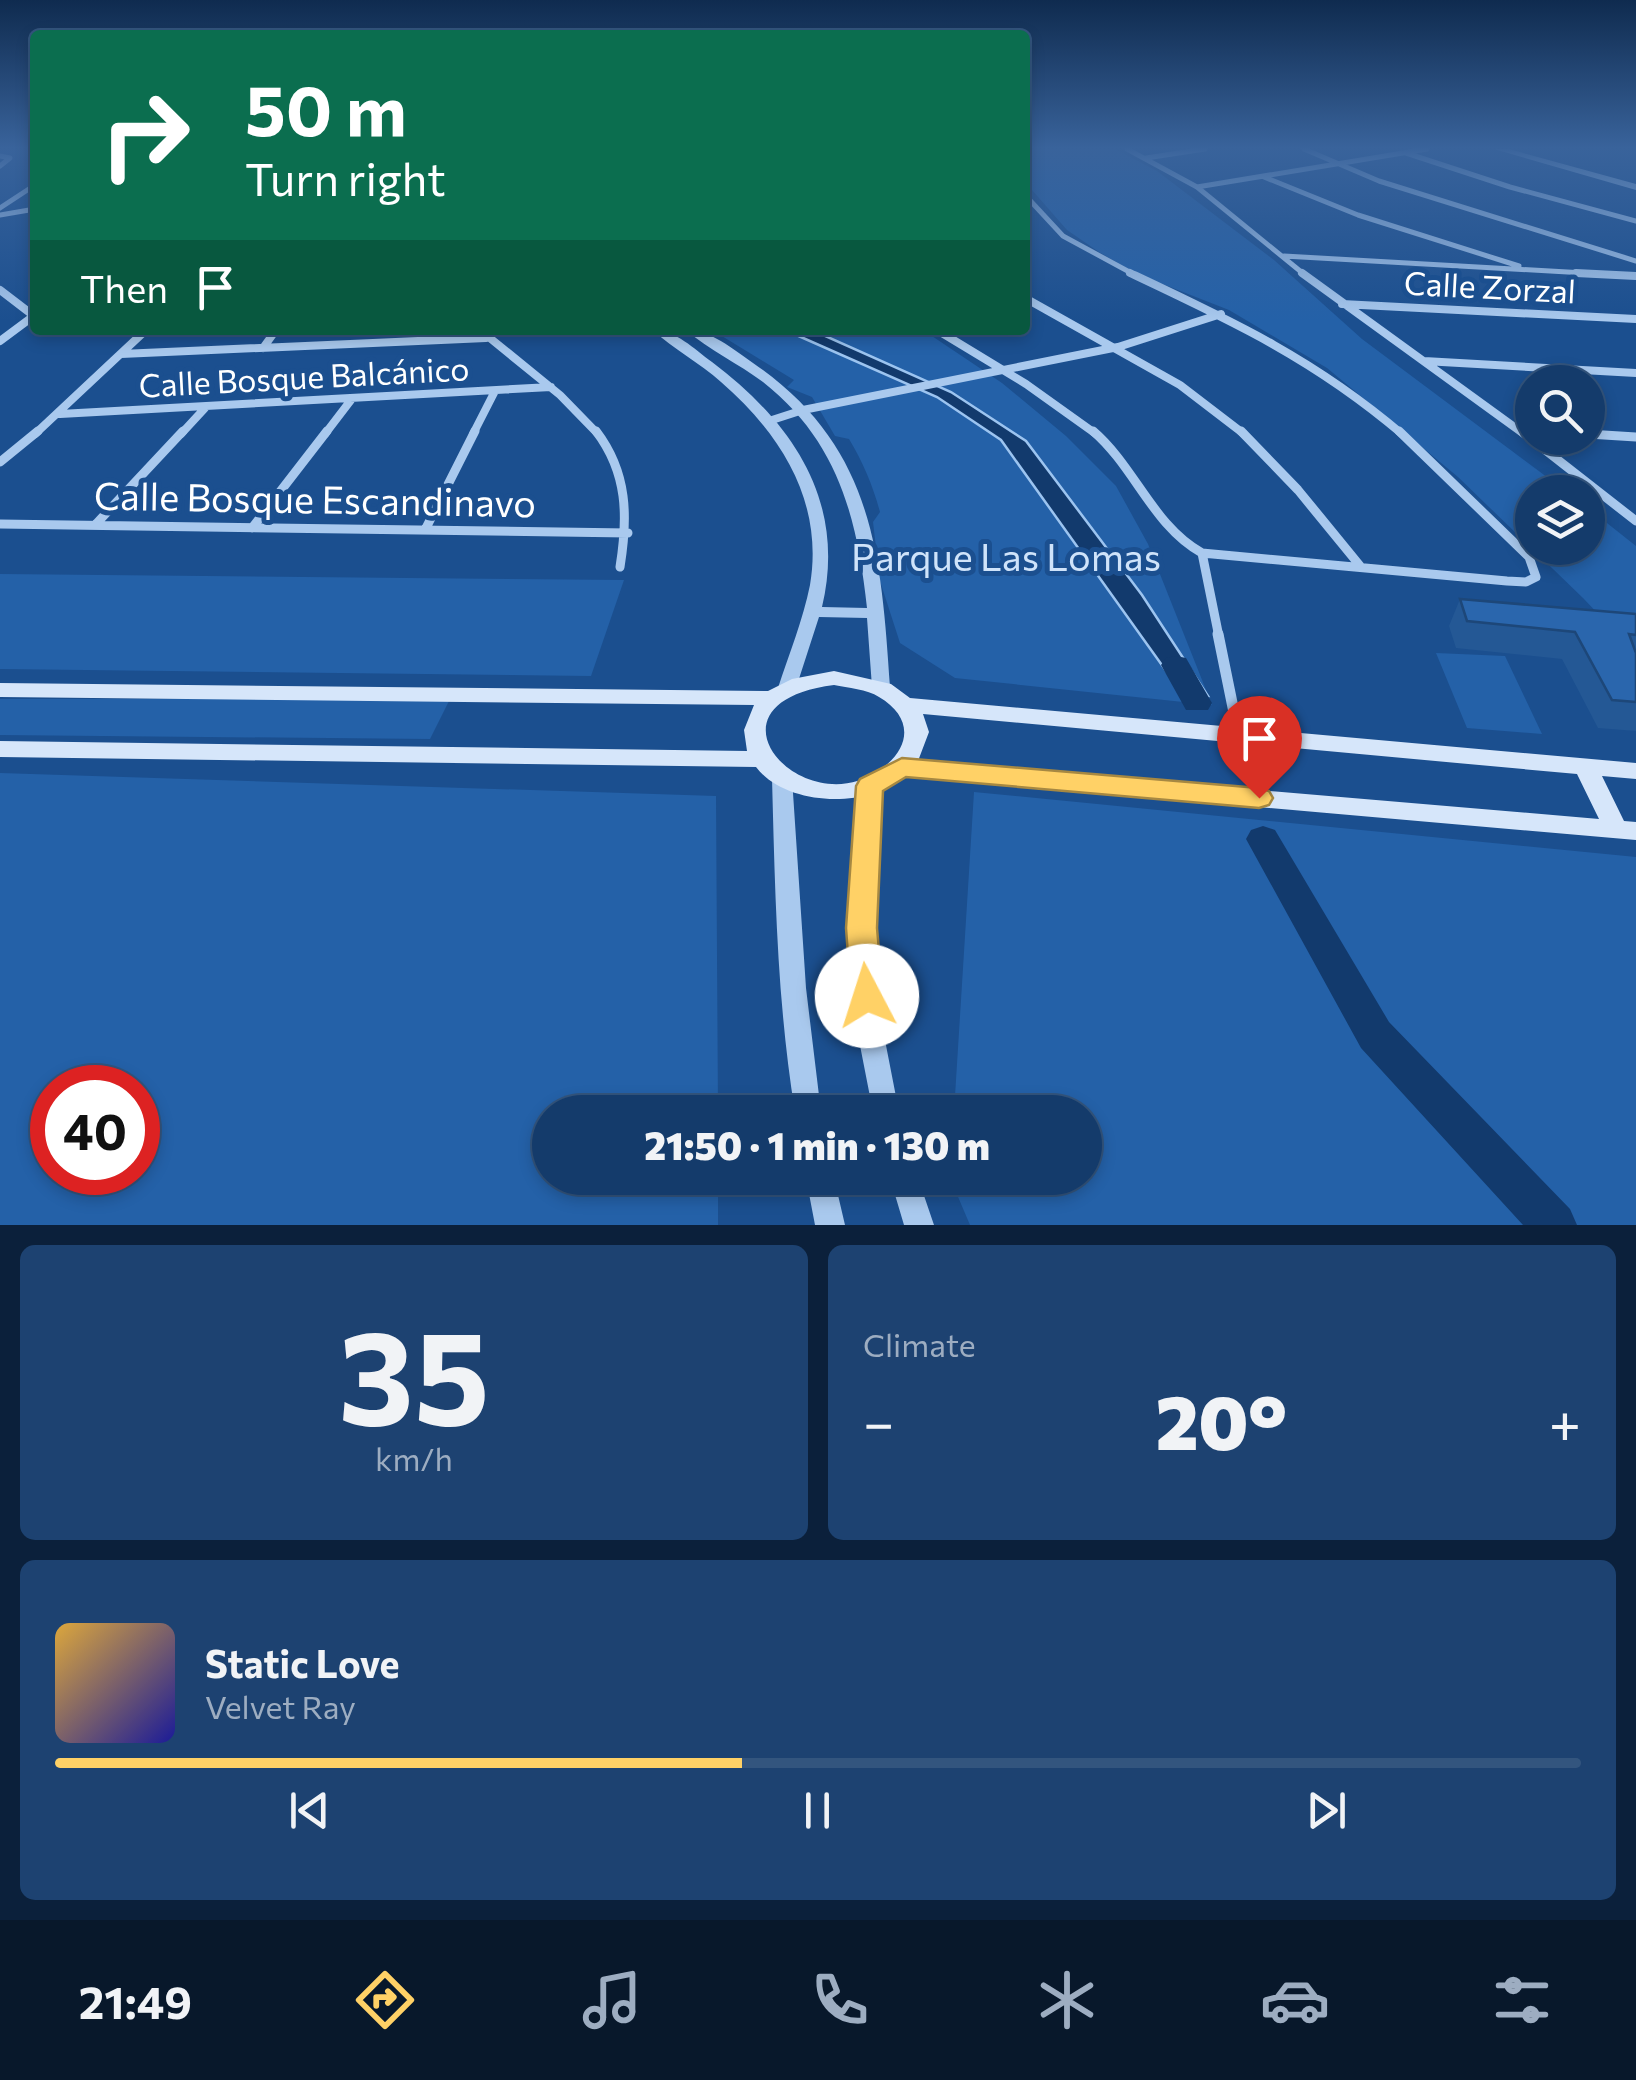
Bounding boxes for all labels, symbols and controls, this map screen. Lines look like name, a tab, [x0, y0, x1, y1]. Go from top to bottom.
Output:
text: 50 m	[245, 65, 407, 150]
icon: right	[80, 70, 210, 200]
text: Turn right	[245, 150, 446, 205]
icon: arrive	[188, 260, 243, 315]
street label: Calle Zorzal	[1403, 262, 1577, 310]
text: Then	[80, 264, 168, 311]
street label: Calle Bosque Balcánico	[138, 347, 470, 405]
map controls	[1515, 365, 1605, 565]
button: search	[1515, 365, 1605, 455]
street label: Calle Bosque Escandinavo	[94, 471, 536, 525]
button: layers	[1515, 475, 1605, 565]
park label: Parque Las Lomas	[851, 532, 1161, 579]
pin	[1217, 696, 1302, 799]
icon: arrive	[1232, 711, 1287, 766]
position arrow	[815, 944, 919, 1048]
speed limit sign: 40	[30, 1065, 160, 1195]
text: 21:50 · 1 min · 130 m	[644, 1121, 990, 1168]
text: 35	[338, 1293, 490, 1452]
text: Climate	[863, 1324, 976, 1364]
text: 20°	[1156, 1374, 1287, 1465]
text: −	[863, 1387, 894, 1454]
text: +	[1549, 1387, 1581, 1454]
text: km/h	[375, 1438, 453, 1478]
text: Static Love	[205, 1639, 400, 1686]
text: Velvet Ray	[205, 1686, 356, 1726]
icon: previous	[282, 1783, 337, 1838]
icon: pause	[790, 1783, 845, 1838]
icon: next	[1299, 1783, 1354, 1838]
icon: directions	[350, 1965, 420, 2035]
icon: music	[577, 1965, 647, 2035]
icon: phone	[805, 1965, 875, 2035]
icon: climate	[1032, 1965, 1102, 2035]
icon: car	[1260, 1965, 1330, 2035]
icon: filters	[1487, 1965, 1557, 2035]
text: 21:49	[79, 1973, 192, 2028]

